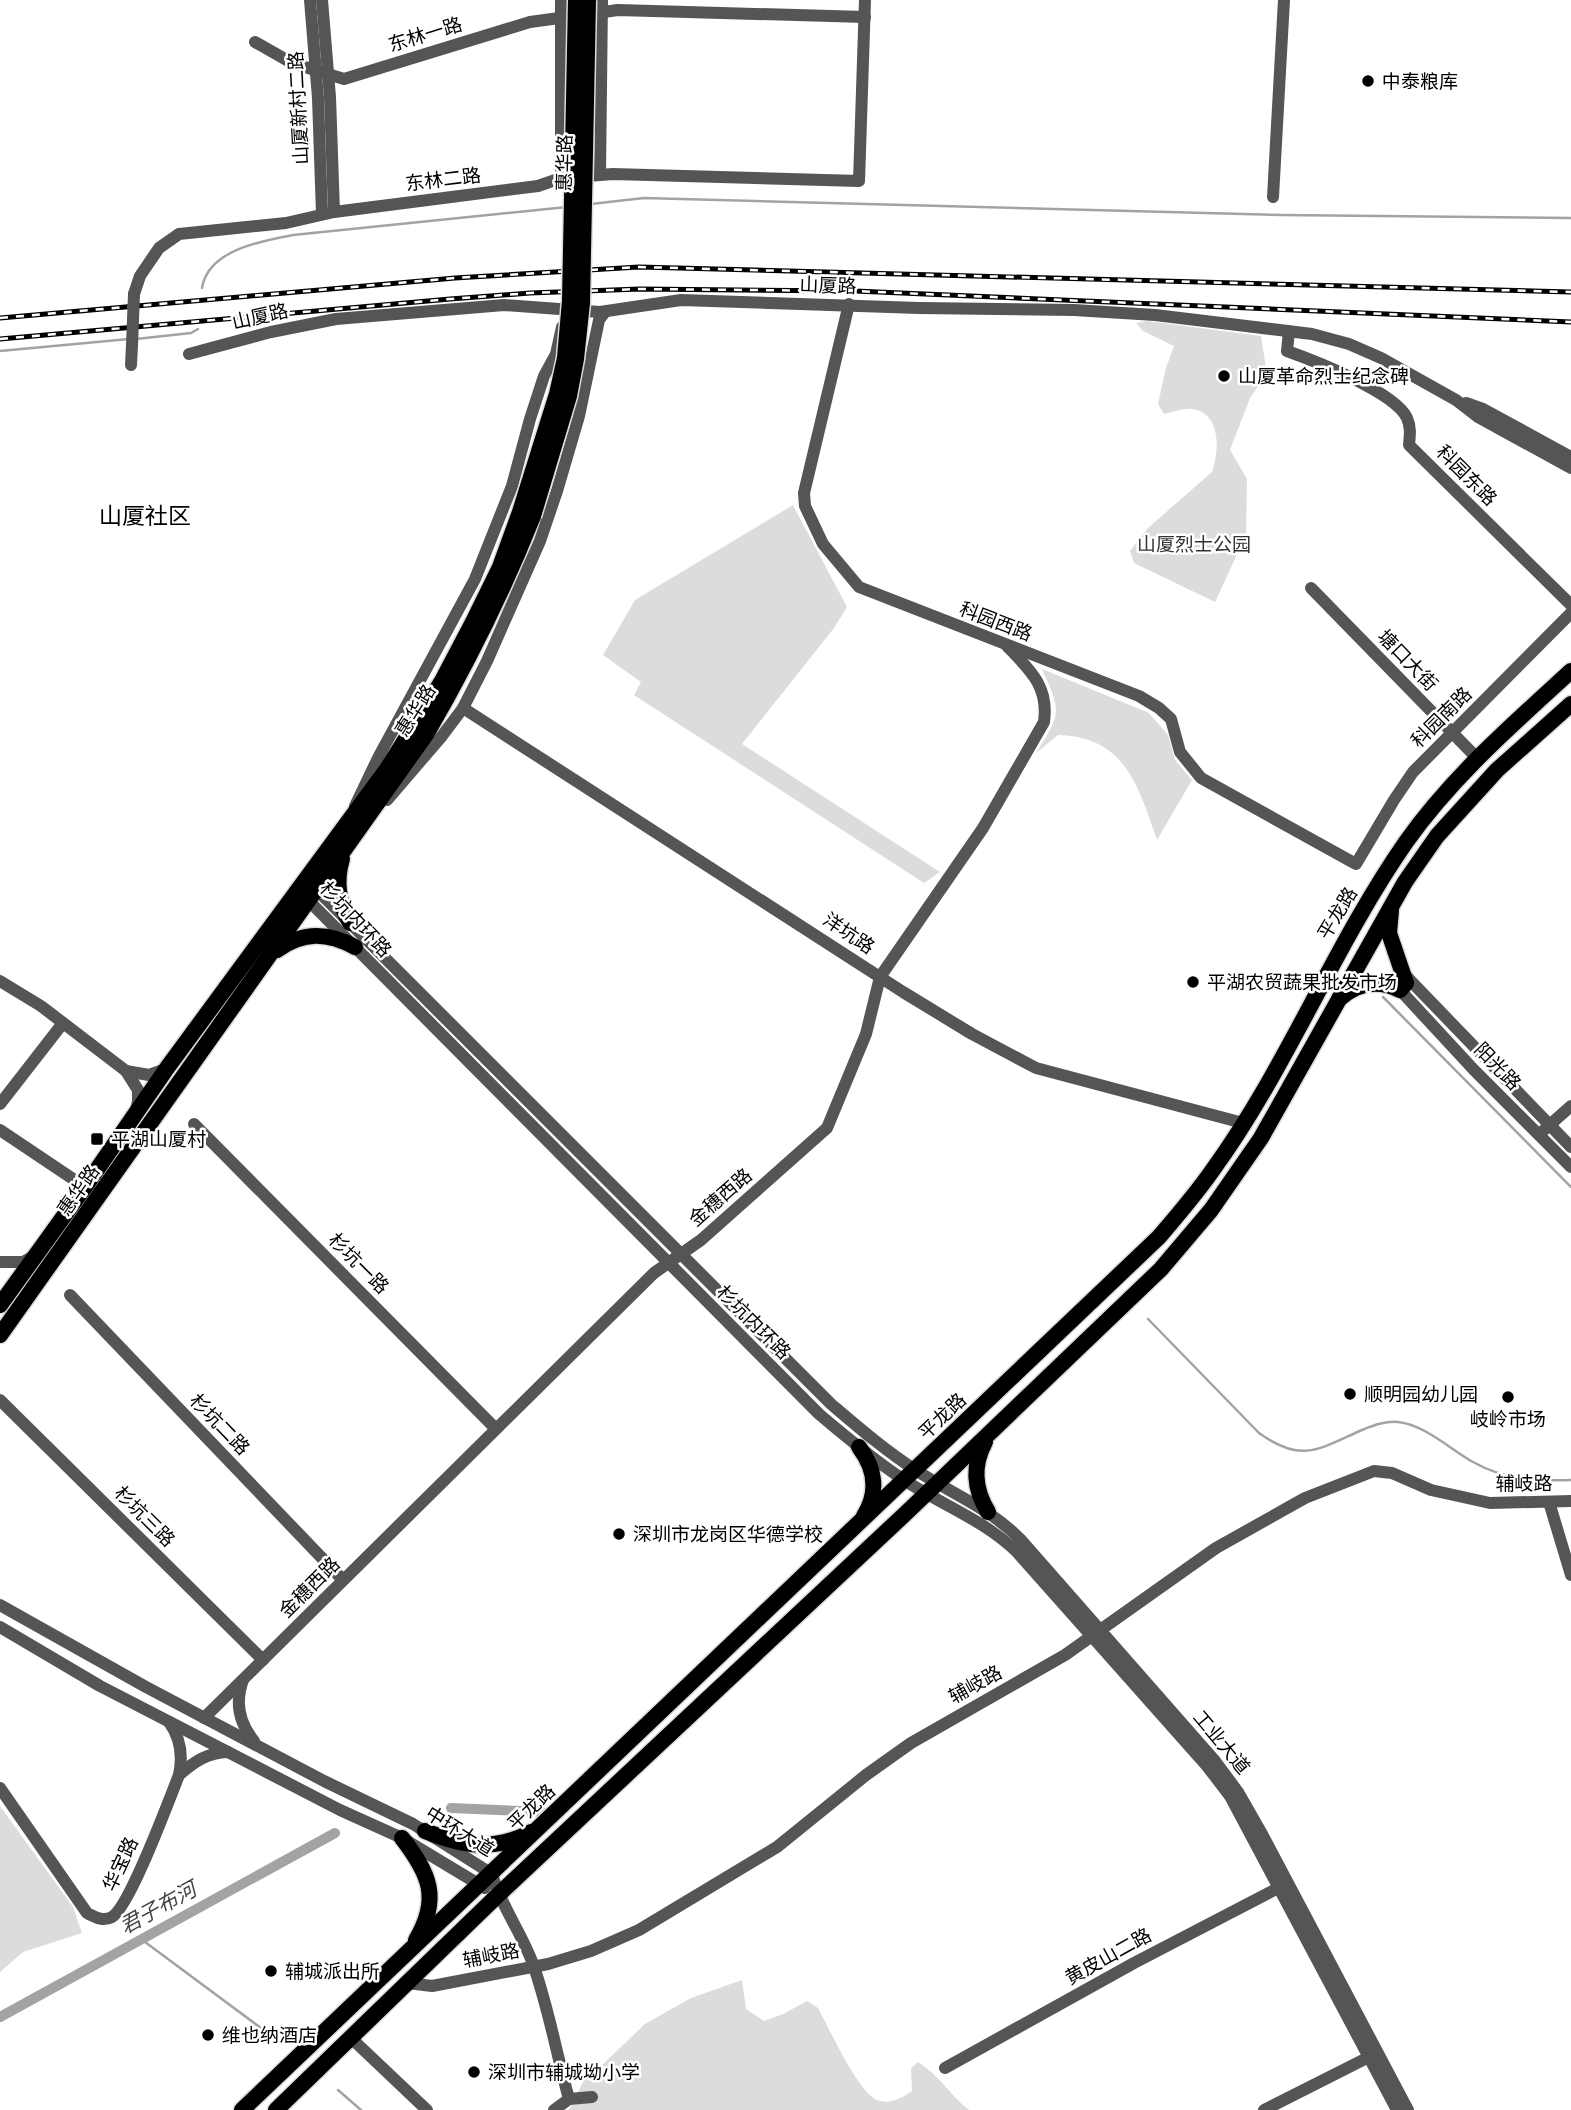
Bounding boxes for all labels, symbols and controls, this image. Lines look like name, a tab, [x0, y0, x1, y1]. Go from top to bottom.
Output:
street label: 东林一路	[385, 11, 465, 57]
street label: 山厦新村二路	[283, 50, 313, 166]
place label: 中泰粮库	[1382, 69, 1458, 93]
marker: 中泰粮库	[1360, 73, 1376, 89]
street label: 惠华路	[552, 134, 576, 192]
street label: 东林二路	[404, 162, 482, 196]
street label: 山厦路	[799, 272, 857, 298]
street label: 山厦路	[230, 298, 290, 334]
place label: 山厦革命烈士纪念碑	[1238, 364, 1409, 388]
marker: 山厦革命烈士纪念碑	[1216, 368, 1232, 384]
street label: 科园东路	[1432, 440, 1502, 510]
district label: 山厦社区	[99, 501, 191, 530]
park label: 山厦烈士公园	[1137, 532, 1251, 556]
street label: 科园西路	[956, 596, 1036, 646]
street label: 塘口大街	[1373, 624, 1443, 696]
street label: 惠华路	[390, 679, 440, 741]
street label: 科园南路	[1406, 682, 1476, 752]
street label: 杉坑内环路	[315, 876, 397, 962]
street label: 平龙路	[1312, 882, 1362, 944]
street label: 洋坑路	[819, 907, 879, 959]
place label: 平湖农贸蔬果批发市场	[1207, 970, 1397, 994]
marker: 平湖农贸蔬果批发市场	[1185, 974, 1201, 990]
street label: 阳光路	[1470, 1037, 1526, 1095]
place label: 平湖山厦村	[111, 1127, 206, 1151]
marker: 平湖山厦村	[89, 1131, 105, 1147]
street label: 惠华路	[52, 1160, 104, 1220]
street label: 金穗西路	[683, 1163, 757, 1231]
street label: 杉坑一路	[324, 1228, 394, 1298]
street label: 杉坑内环路	[712, 1280, 796, 1364]
place label: 顺明园幼儿园	[1364, 1382, 1478, 1406]
marker: 顺明园幼儿园	[1342, 1386, 1358, 1402]
street label: 杉坑二路	[185, 1388, 255, 1460]
street label: 平龙路	[913, 1388, 971, 1444]
marker: 岐岭市场	[1500, 1389, 1516, 1405]
place label: 岐岭市场	[1470, 1407, 1546, 1431]
street label: 辅岐路	[1495, 1471, 1553, 1495]
street label: 杉坑三路	[110, 1481, 180, 1551]
place label: 深圳市龙岗区华德学校	[633, 1522, 823, 1546]
marker: 深圳市龙岗区华德学校	[611, 1526, 627, 1542]
street label: 金穗西路	[274, 1552, 344, 1622]
street label: 辅岐路	[944, 1660, 1006, 1708]
street label: 工业大道	[1188, 1705, 1256, 1779]
street label: 平龙路	[502, 1779, 560, 1835]
street label: 中环大道	[421, 1801, 499, 1861]
street label: 华宝路	[97, 1833, 143, 1895]
water label: 君子布河	[114, 1873, 204, 1939]
street label: 黄皮山二路	[1061, 1922, 1155, 1990]
street label: 辅岐路	[461, 1938, 521, 1972]
place label: 辅城派出所	[285, 1959, 380, 1983]
marker: 辅城派出所	[263, 1963, 279, 1979]
place label: 维也纳酒店	[222, 2023, 317, 2047]
marker: 维也纳酒店	[200, 2027, 216, 2043]
place label: 深圳市辅城坳小学	[488, 2060, 640, 2084]
marker: 深圳市辅城坳小学	[466, 2064, 482, 2080]

